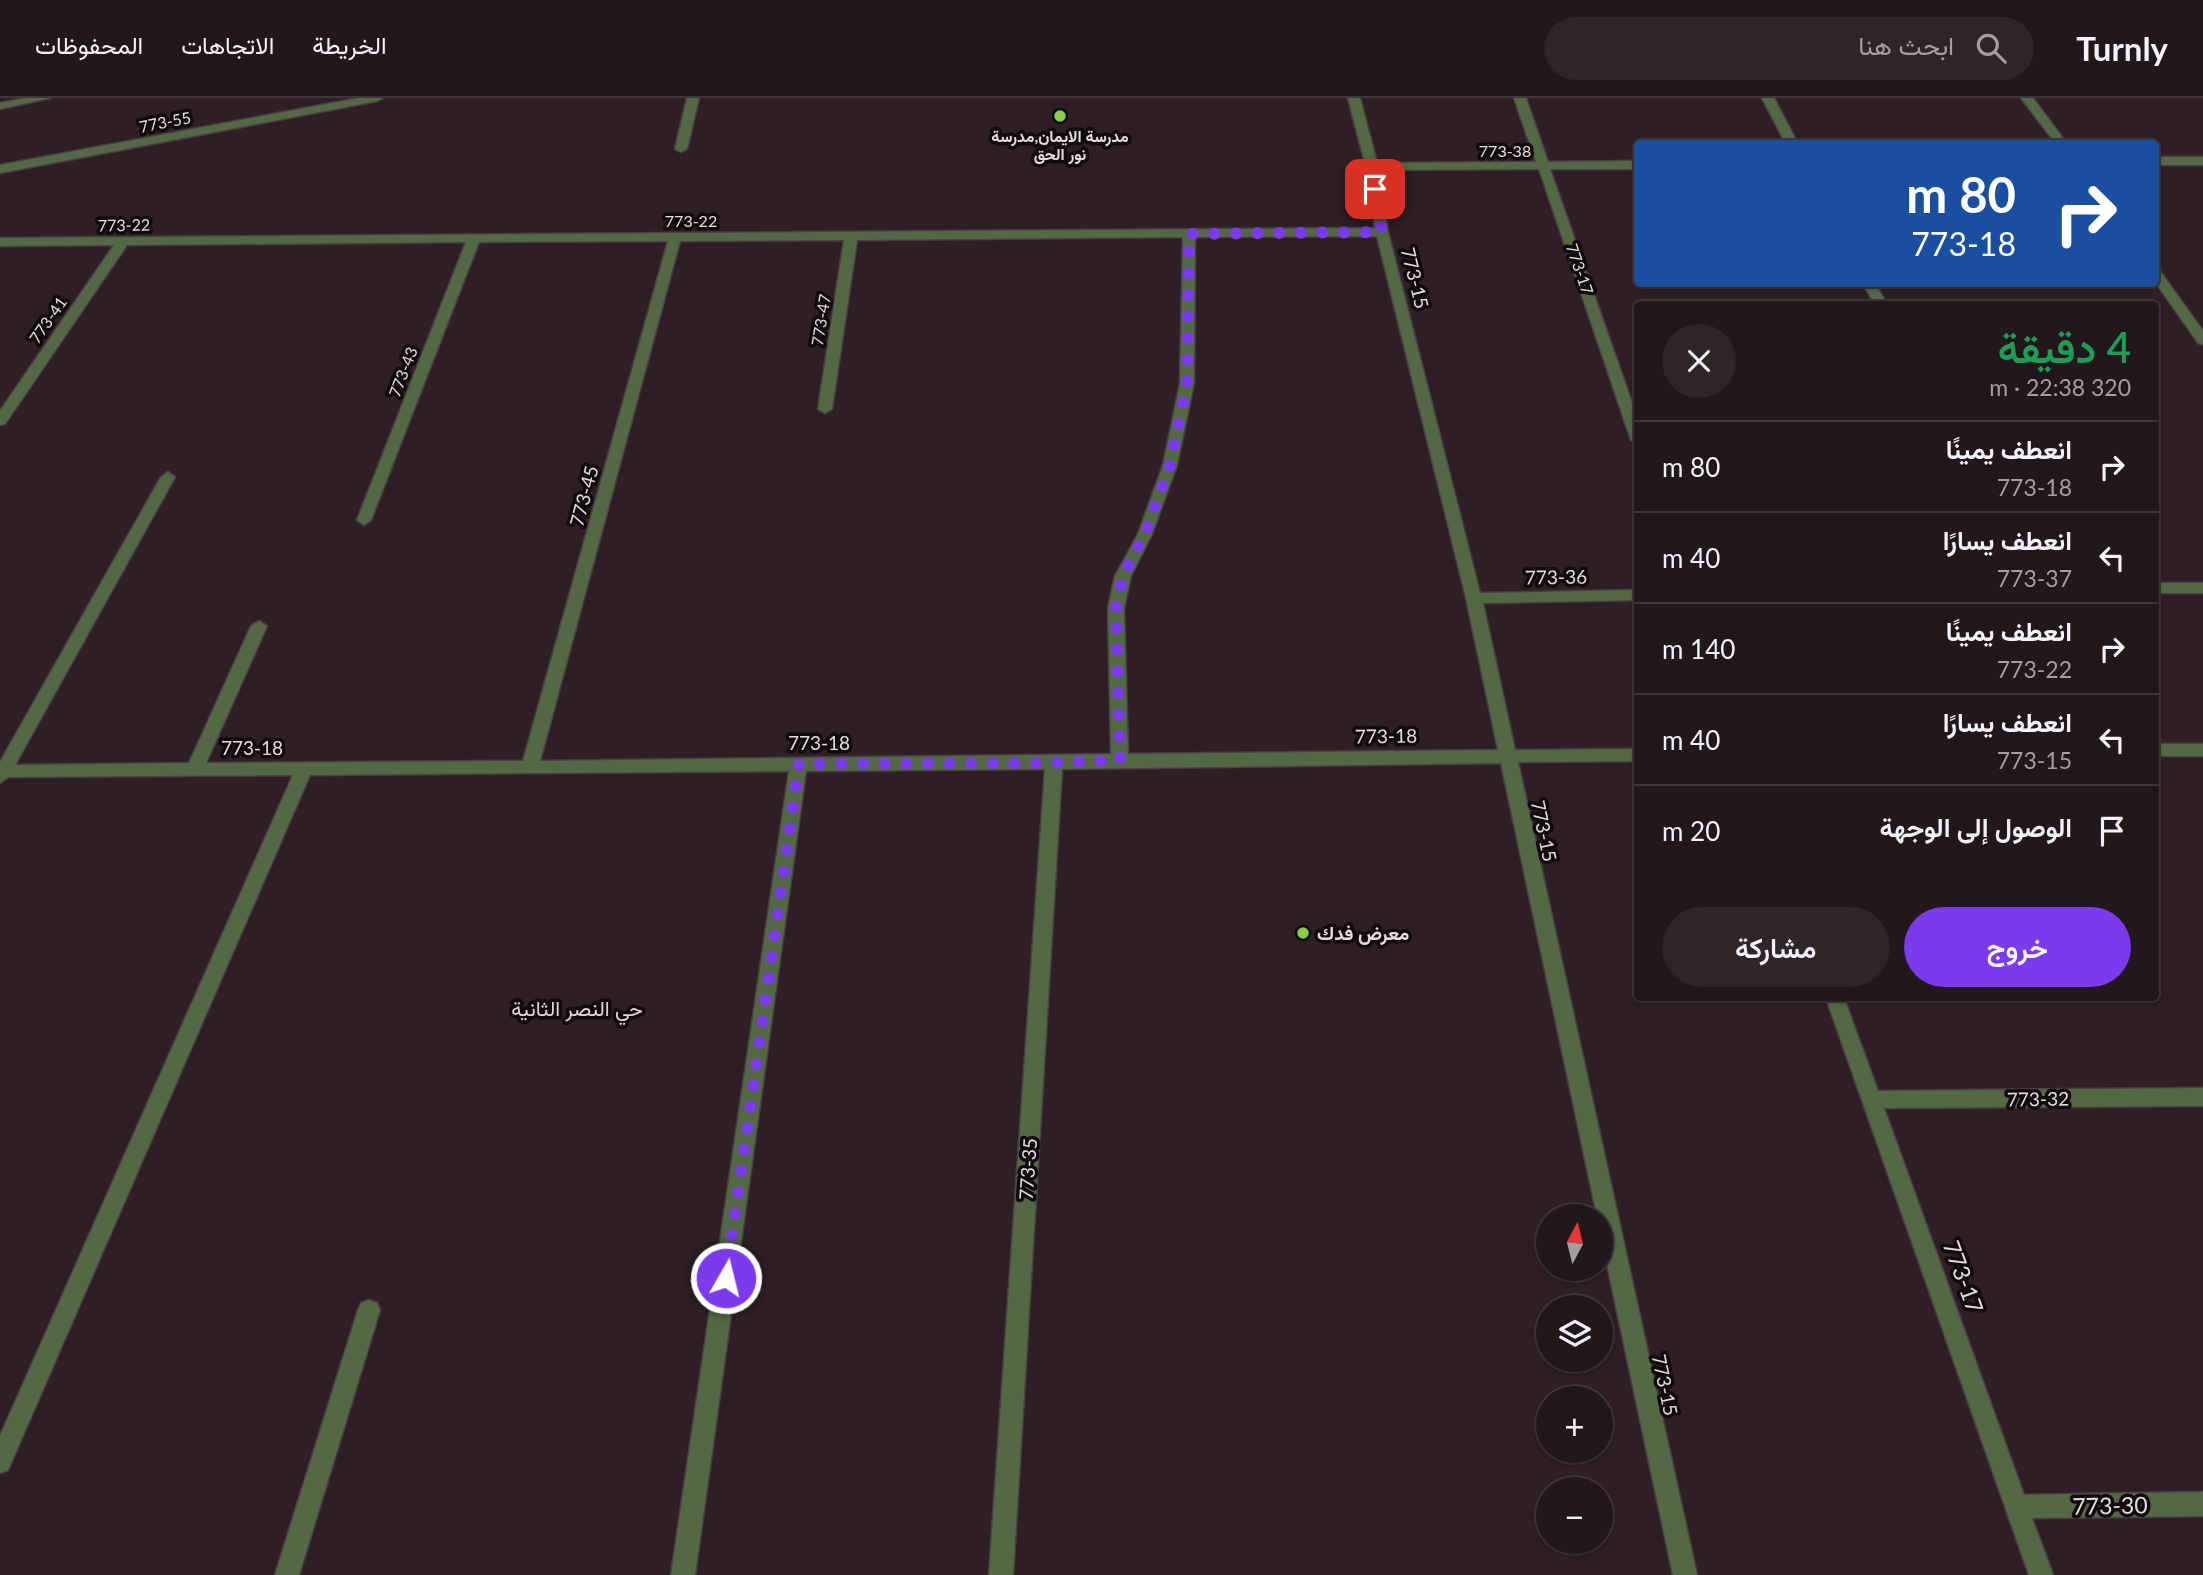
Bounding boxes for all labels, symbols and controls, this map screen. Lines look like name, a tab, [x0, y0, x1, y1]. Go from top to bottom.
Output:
search box	[1544, 17, 2034, 80]
text: Turnly	[2076, 28, 2168, 68]
text: ابحث هنا	[1858, 29, 1954, 61]
icon: search	[1972, 29, 2010, 67]
text: المحفوظات	[35, 30, 143, 59]
text: الاتجاهات	[181, 30, 274, 59]
text: الخريطة	[312, 30, 387, 59]
street label: 773-55	[137, 107, 192, 136]
marker: مدرسة الايمان,مدرسة نور الحق	[1052, 108, 1068, 124]
place label: مدرسة الايمان,مدرسة نور الحق	[991, 126, 1129, 165]
street label: 773-38	[1479, 141, 1531, 160]
pin	[1345, 159, 1405, 219]
text: 80 m	[1906, 165, 2016, 223]
icon: right	[2040, 168, 2131, 259]
icon: arrive	[1356, 170, 1394, 208]
street label: 773-22	[665, 211, 717, 230]
street label: 773-22	[98, 215, 150, 234]
text: 773-18	[1911, 224, 2016, 263]
street label: 773-17	[1563, 241, 1598, 297]
street label: 773-15	[1397, 245, 1434, 311]
street label: 773-41	[25, 293, 70, 347]
street label: 773-47	[807, 293, 834, 347]
text: 4 دقيقة	[1998, 322, 2131, 372]
button: close	[1662, 324, 1736, 398]
street label: 773-43	[384, 344, 421, 400]
text: 320 m · 22:38	[1989, 373, 2131, 401]
text: انعطف يمينًا	[1946, 433, 2072, 465]
icon: right	[2093, 448, 2131, 486]
text: 80 m	[1662, 451, 1720, 483]
street label: 773-45	[564, 463, 603, 529]
text: 773-18	[1997, 473, 2072, 501]
text: انعطف يسارًا	[1943, 524, 2072, 556]
icon: left	[2093, 539, 2131, 577]
text: 40 m	[1662, 542, 1720, 574]
street label: 773-36	[1525, 564, 1587, 589]
text: 773-37	[1997, 564, 2072, 592]
text: انعطف يمينًا	[1946, 615, 2072, 647]
icon: right	[2093, 630, 2131, 668]
text: 140 m	[1662, 633, 1735, 665]
text: 773-22	[1997, 655, 2072, 683]
text: انعطف يسارًا	[1943, 706, 2072, 738]
icon: left	[2093, 721, 2131, 759]
street label: 773-18	[1355, 723, 1417, 748]
text: 40 m	[1662, 724, 1720, 756]
street label: 773-18	[788, 731, 850, 754]
street label: 773-18	[221, 736, 283, 759]
text: 773-15	[1997, 746, 2072, 774]
street label: 773-15	[1527, 798, 1562, 864]
text: الوصول إلى الوجهة	[1880, 811, 2072, 843]
icon: arrive	[2093, 812, 2131, 850]
text: 20 m	[1662, 815, 1720, 847]
button: مشاركة	[1662, 907, 1890, 987]
button: خروج	[1904, 907, 2131, 987]
place label: معرض فدك	[1317, 921, 1409, 946]
marker: معرض فدك	[1295, 925, 1311, 941]
district label: حي النصر الثانية	[511, 995, 643, 1026]
street label: 773-32	[2007, 1086, 2069, 1111]
street label: 773-35	[1014, 1137, 1041, 1201]
north arrow	[1536, 1204, 1614, 1281]
map controls	[1536, 1204, 1613, 1554]
street label: 773-17	[1938, 1237, 1990, 1317]
position arrow	[689, 1241, 763, 1315]
button: layers	[1536, 1295, 1613, 1372]
street label: 773-15	[1648, 1352, 1683, 1418]
button: +	[1536, 1386, 1613, 1463]
button: −	[1536, 1477, 1613, 1554]
street label: 773-30	[2072, 1490, 2148, 1520]

